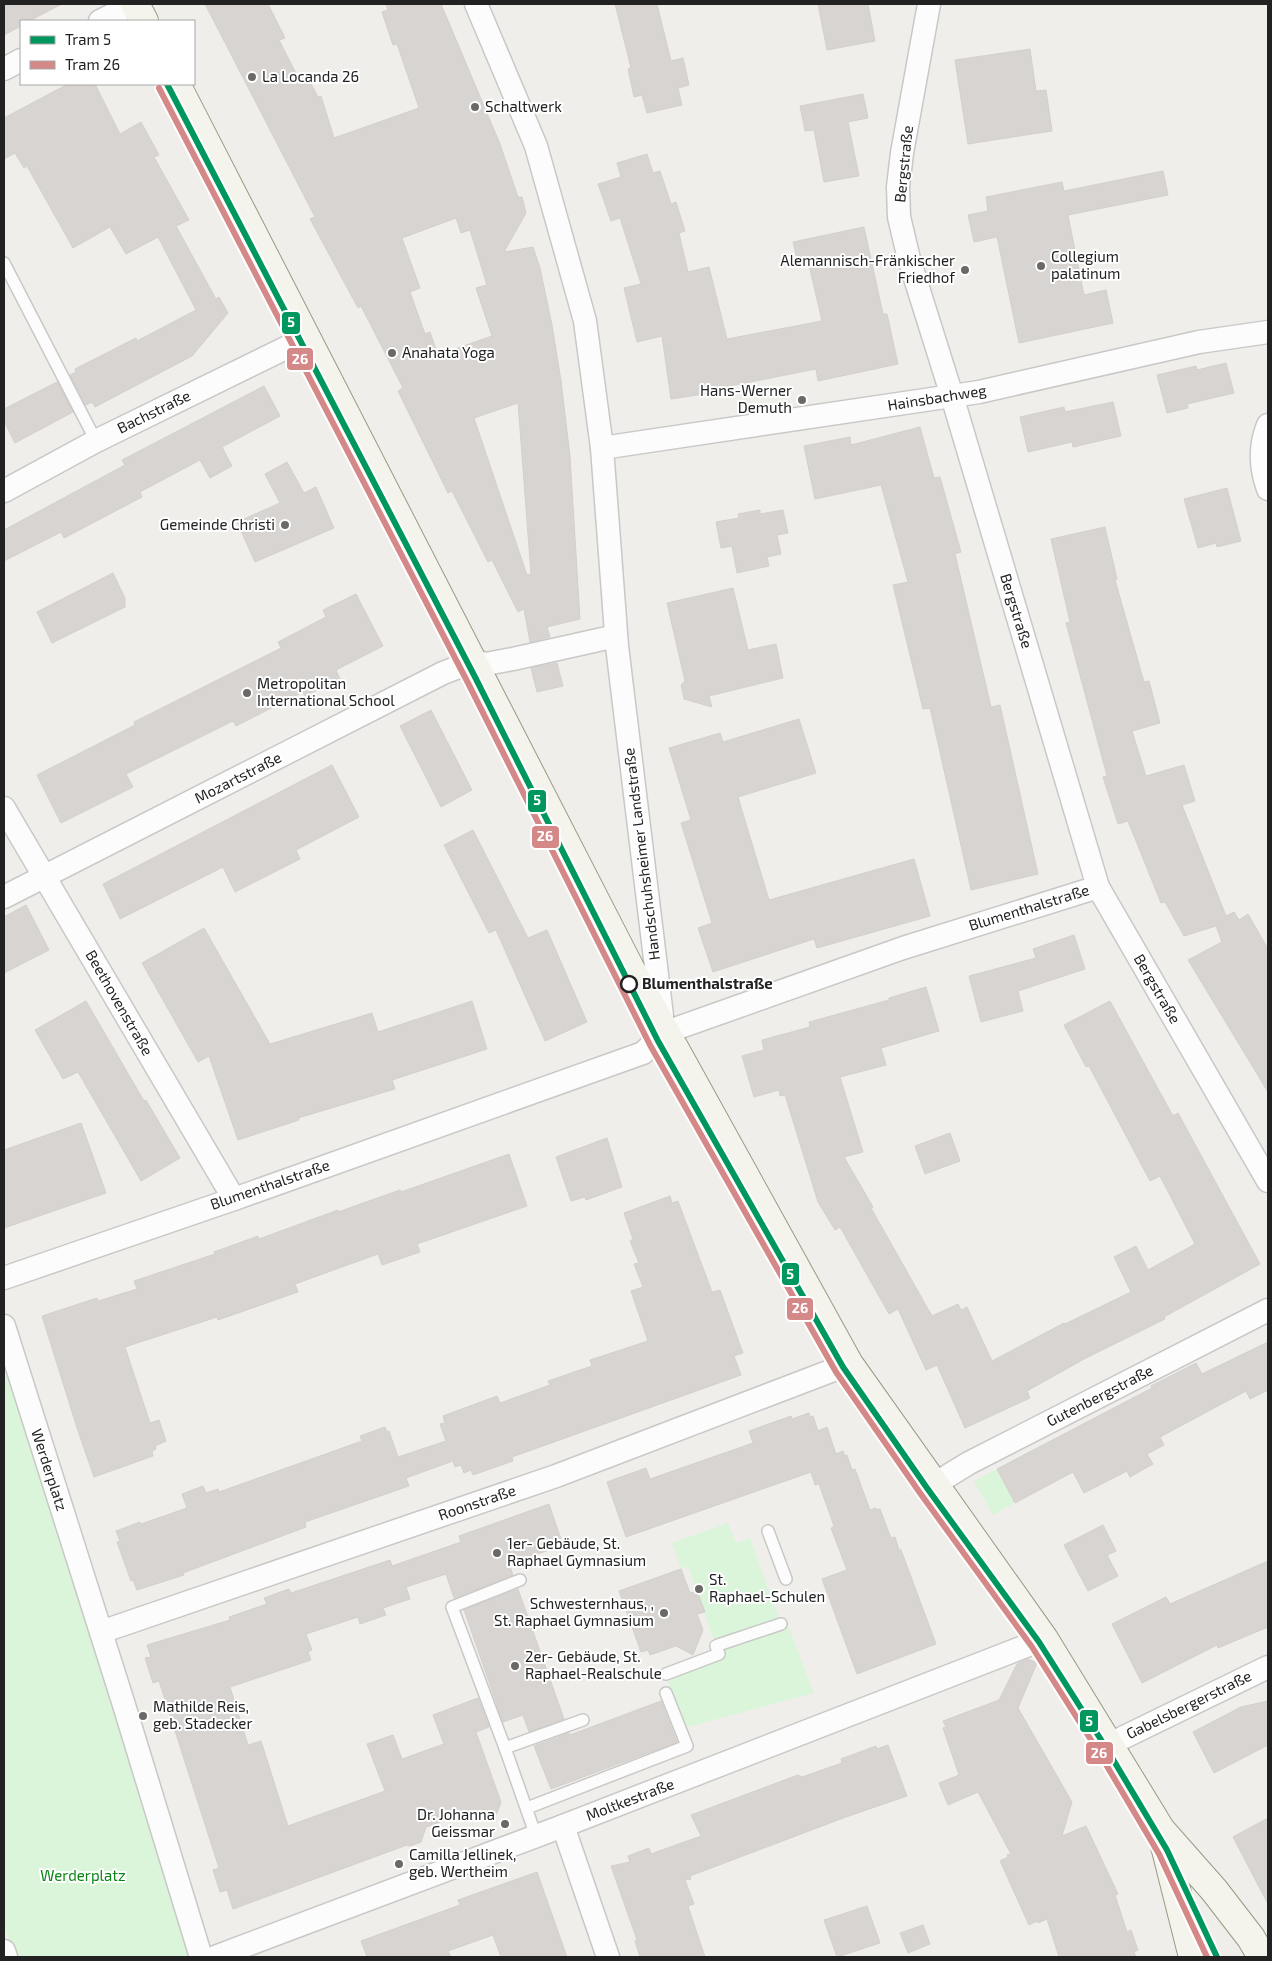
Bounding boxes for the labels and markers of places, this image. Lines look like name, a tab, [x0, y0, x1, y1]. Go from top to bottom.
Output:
place label: La Locanda 26	[262, 67, 359, 85]
marker: La Locanda 26	[246, 71, 258, 83]
place label: Schaltwerk	[485, 97, 562, 115]
marker: Schaltwerk	[469, 101, 481, 113]
place label: Collegium palatinum	[1051, 247, 1120, 282]
place label: Alemannisch-Fränkischer Friedhof	[780, 251, 955, 286]
marker: Collegium palatinum	[1035, 260, 1047, 272]
marker: Alemannisch-Fränkischer Friedhof	[959, 264, 971, 276]
place label: Anahata Yoga	[402, 343, 495, 361]
marker: Anahata Yoga	[386, 347, 398, 359]
place label: Hans-Werner Demuth	[700, 381, 792, 416]
marker: Hans-Werner Demuth	[796, 394, 808, 406]
place label: Gemeinde Christi	[160, 515, 275, 533]
marker: Gemeinde Christi	[279, 519, 291, 531]
place label: Metropolitan International School	[257, 674, 395, 709]
marker: Metropolitan International School	[241, 687, 253, 699]
place label: Blumenthalstraße	[642, 974, 773, 992]
marker: Blumenthalstraße	[620, 975, 638, 993]
place label: 1er- Gebäude, St. Raphael Gymnasium	[507, 1534, 646, 1569]
marker: 1er- Gebäude, St. Raphael Gymnasium	[491, 1547, 503, 1559]
place label: St. Raphael-Schulen	[709, 1570, 825, 1605]
marker: St. Raphael-Schulen	[693, 1583, 705, 1595]
place label: Schwesternhaus, , St. Raphael Gymnasium	[494, 1594, 654, 1629]
marker: Schwesternhaus, , St. Raphael Gymnasium	[658, 1607, 670, 1619]
place label: 2er- Gebäude, St. Raphael-Realschule	[525, 1647, 662, 1682]
marker: 2er- Gebäude, St. Raphael-Realschule	[509, 1660, 521, 1672]
place label: Mathilde Reis, geb. Stadecker	[153, 1697, 252, 1732]
marker: Mathilde Reis, geb. Stadecker	[137, 1710, 149, 1722]
place label: Dr. Johanna Geissmar	[417, 1805, 495, 1840]
marker: Dr. Johanna Geissmar	[499, 1818, 511, 1830]
place label: Camilla Jellinek, geb. Wertheim	[409, 1845, 516, 1880]
marker: Camilla Jellinek, geb. Wertheim	[393, 1858, 405, 1870]

